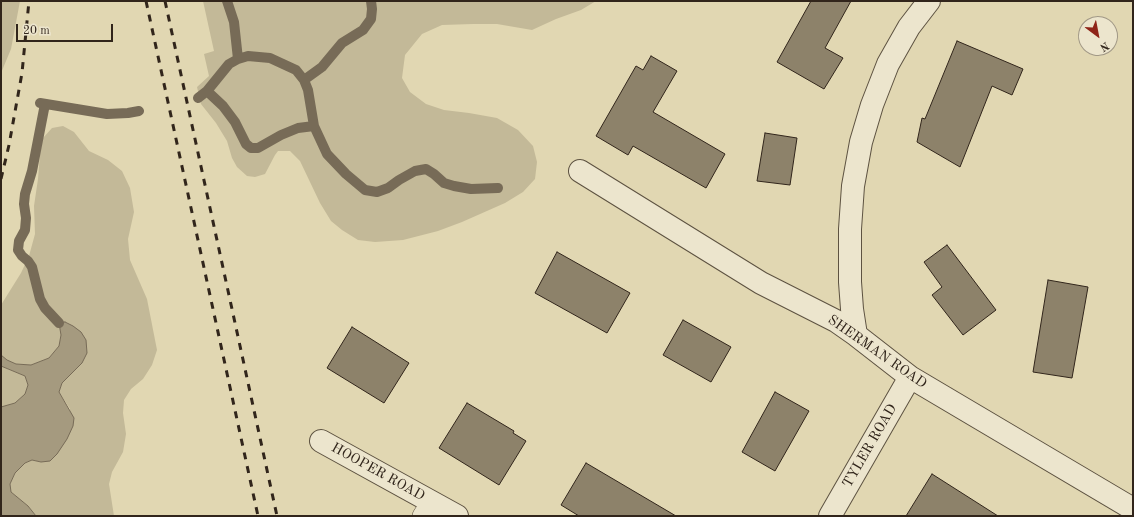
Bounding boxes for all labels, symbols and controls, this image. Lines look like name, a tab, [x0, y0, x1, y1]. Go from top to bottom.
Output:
scale bar	[18, 16, 115, 42]
north arrow	[1078, 16, 1118, 56]
text: 20 m	[23, 25, 50, 37]
text: N	[1098, 39, 1111, 53]
street label: SHERMAN ROAD	[824, 312, 930, 392]
street label: TYLER ROAD	[839, 401, 901, 491]
street label: HOOPER ROAD	[328, 439, 428, 505]

